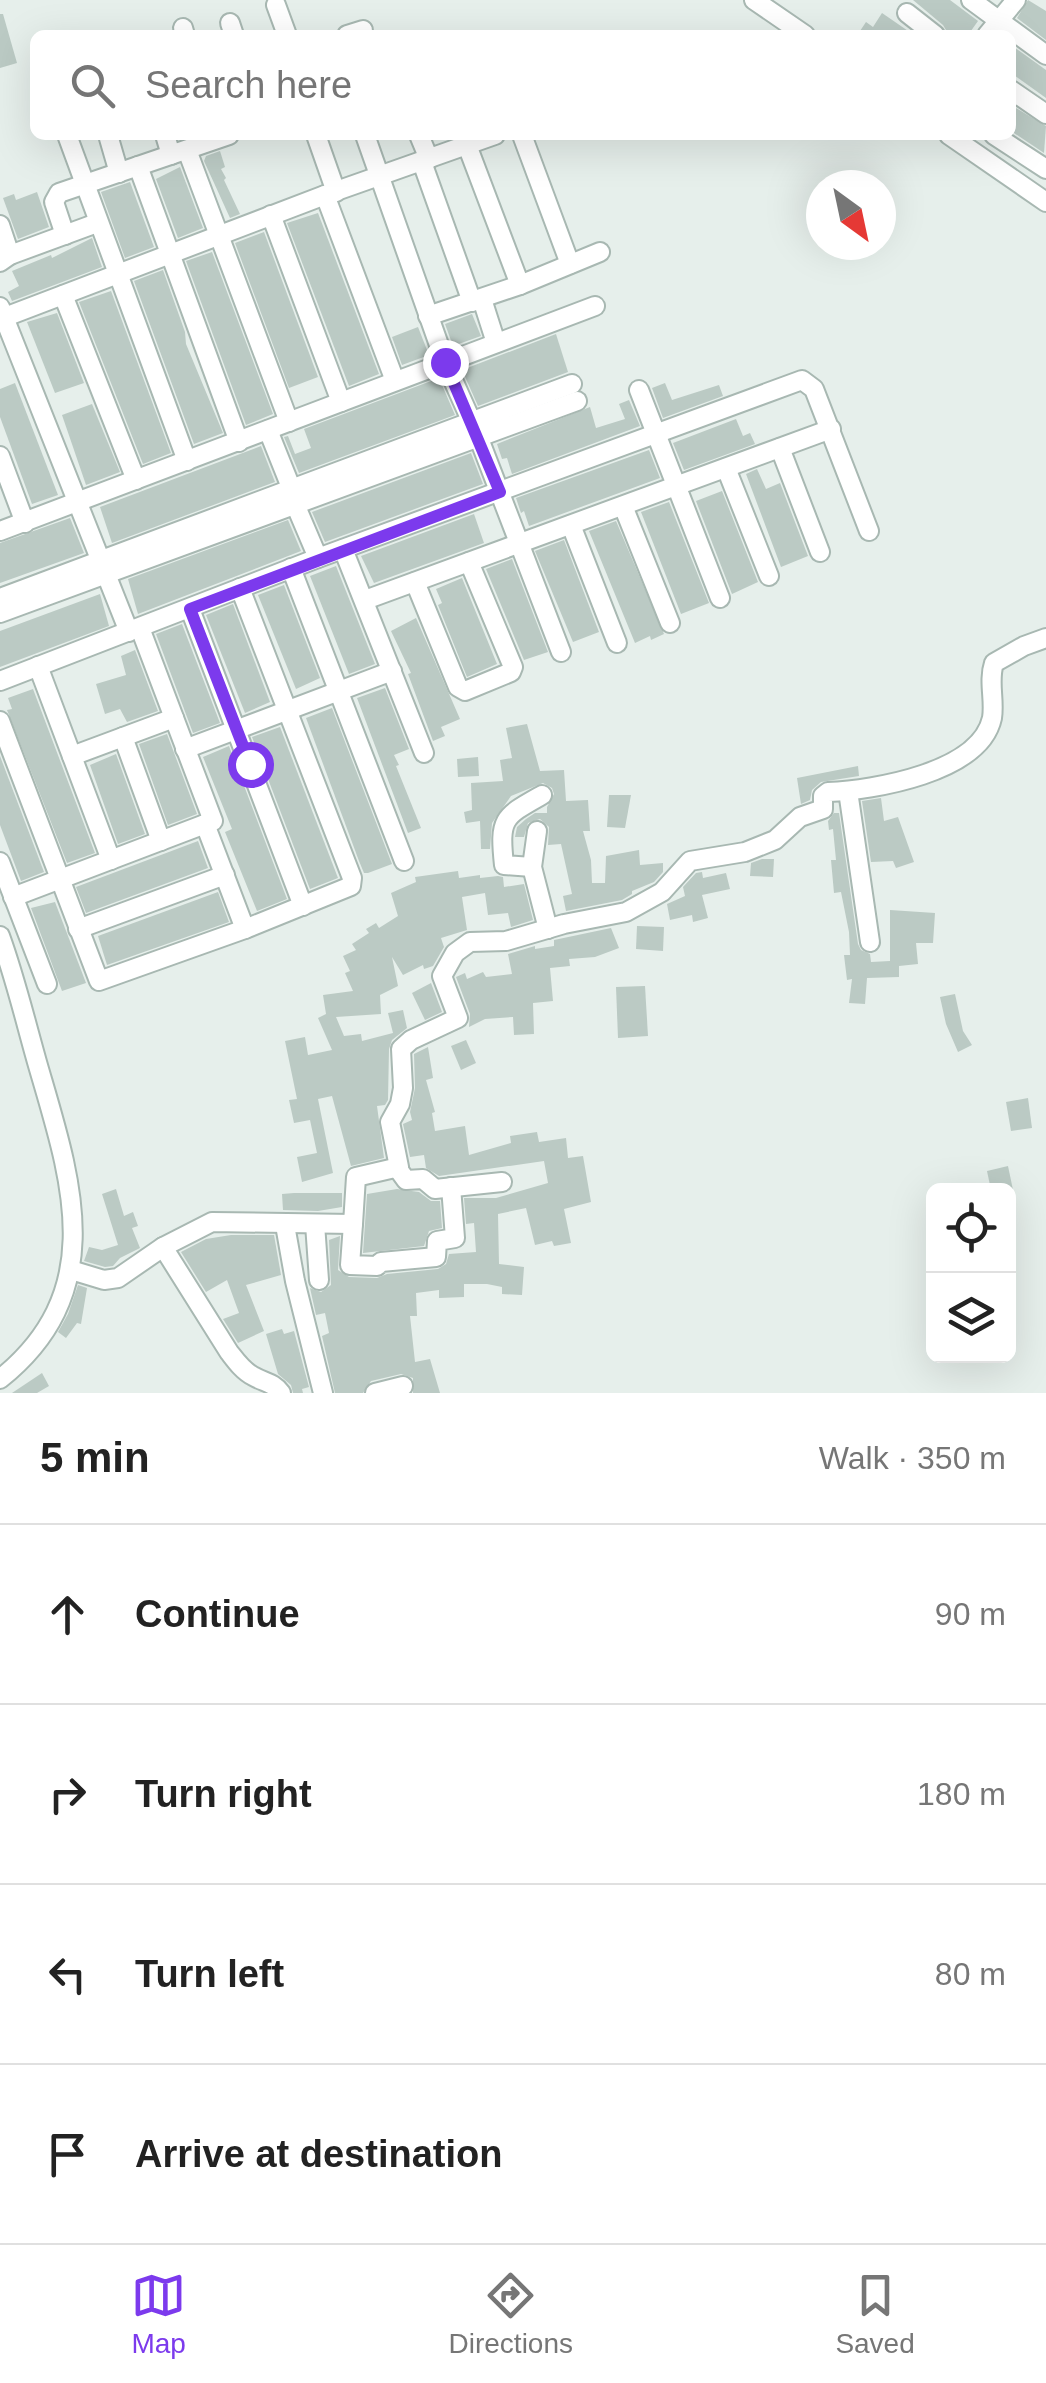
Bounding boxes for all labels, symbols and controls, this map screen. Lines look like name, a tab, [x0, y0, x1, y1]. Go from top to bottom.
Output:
search box	[30, 30, 1016, 140]
icon: search	[65, 58, 120, 113]
text: Search here	[145, 64, 352, 106]
north arrow	[806, 170, 896, 260]
route end	[423, 340, 469, 386]
route start	[228, 742, 274, 788]
map controls	[926, 1183, 1016, 1363]
button: locate	[926, 1183, 1016, 1273]
button: layers	[926, 1273, 1016, 1363]
text: 5 min	[40, 1434, 150, 1481]
text: Walk · 350 m	[819, 1440, 1006, 1476]
icon: ahead	[40, 1587, 95, 1642]
text: Continue	[135, 1593, 300, 1635]
text: 90 m	[935, 1596, 1006, 1632]
icon: right	[40, 1767, 95, 1822]
text: Turn right	[135, 1773, 312, 1815]
text: 180 m	[917, 1776, 1006, 1812]
icon: left	[40, 1947, 95, 2002]
text: Turn left	[135, 1953, 284, 1995]
text: 80 m	[935, 1956, 1006, 1992]
icon: arrive	[40, 2127, 95, 2182]
text: Arrive at destination	[135, 2133, 502, 2175]
tab: Map	[131, 2268, 186, 2360]
tab: Directions	[449, 2268, 573, 2360]
tab: Saved	[835, 2268, 915, 2360]

